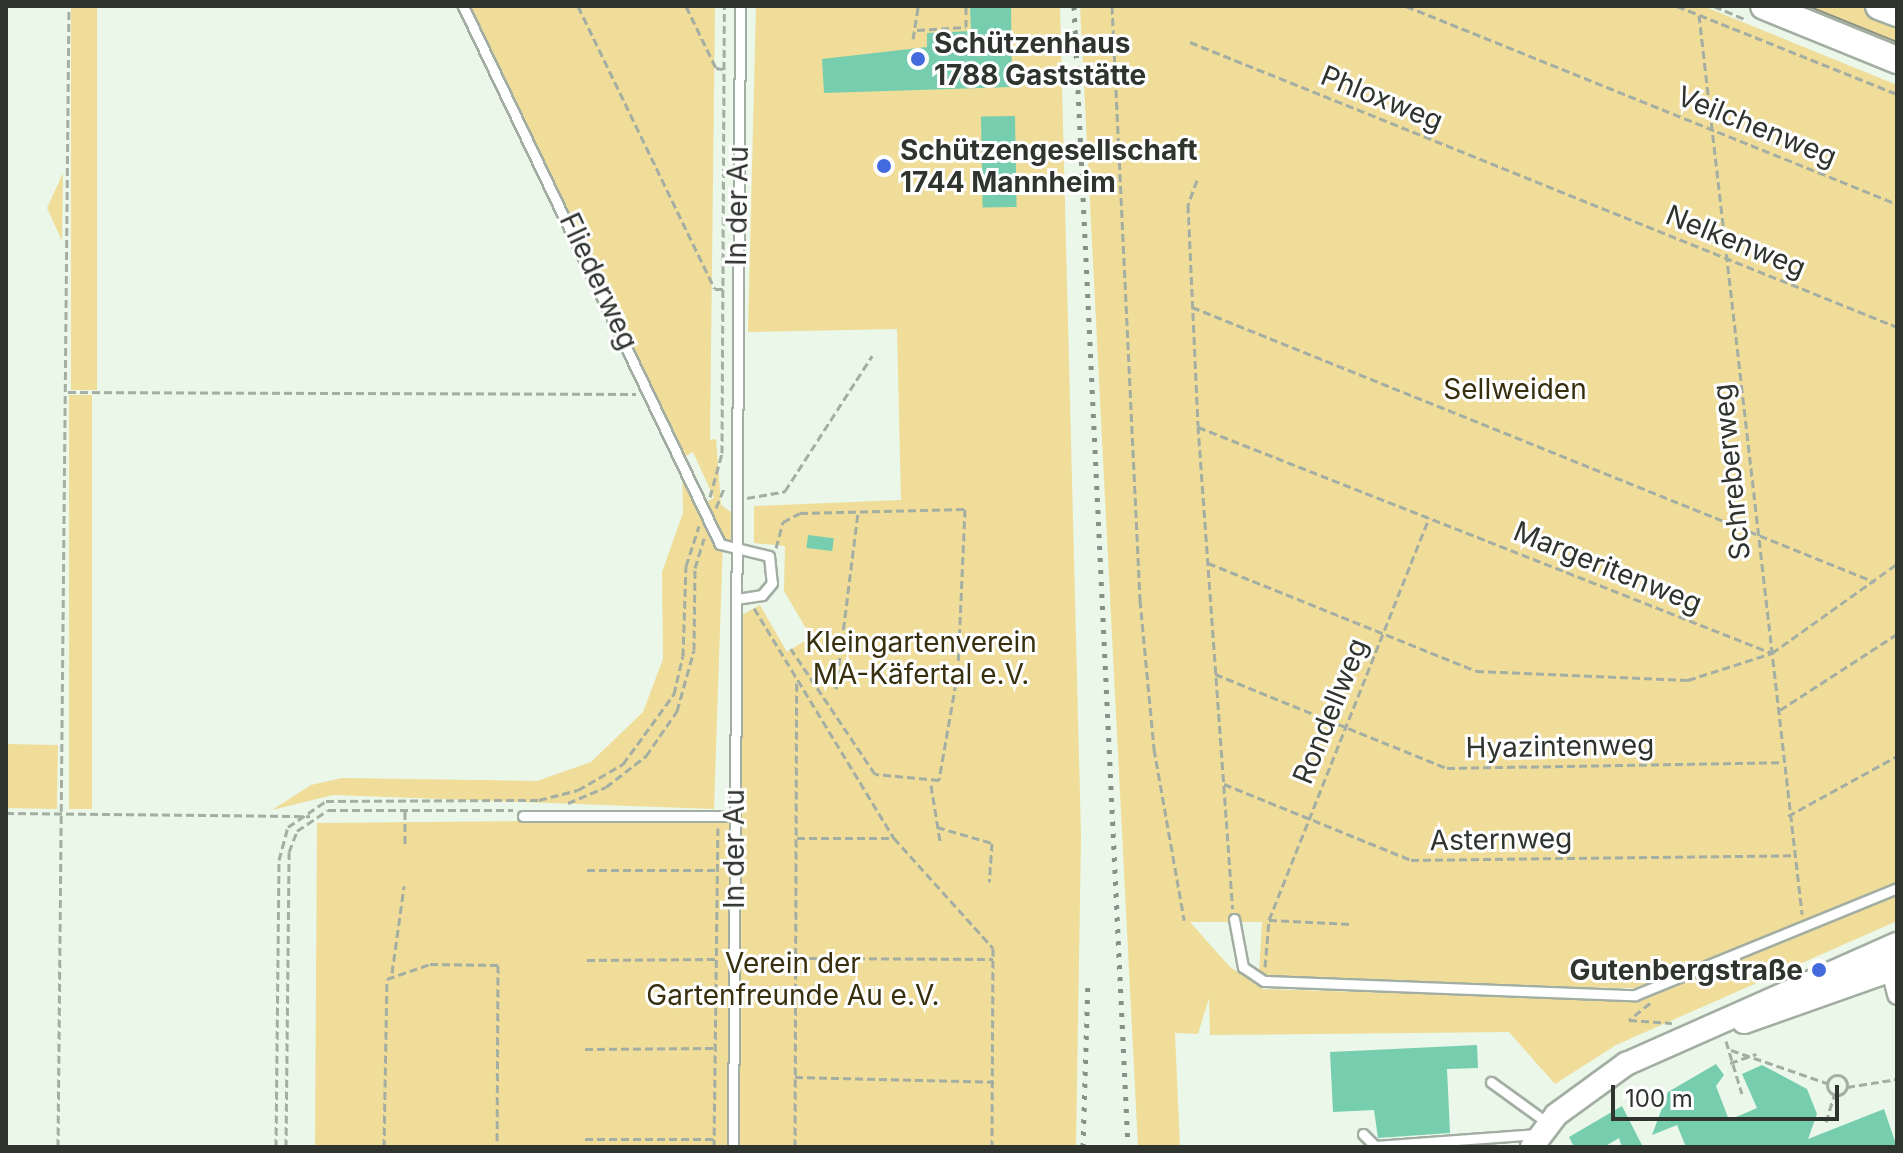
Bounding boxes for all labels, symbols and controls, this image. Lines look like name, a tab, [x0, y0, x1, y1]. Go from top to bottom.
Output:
place label: Schützenhaus 1788 Gaststätte	[934, 26, 1146, 92]
marker: Schützenhaus 1788 Gaststätte	[909, 50, 927, 68]
street label: Phloxweg	[1316, 58, 1448, 138]
street label: Veilchenweg	[1672, 79, 1842, 173]
place label: Schützengesellschaft 1744 Mannheim	[900, 133, 1198, 199]
street label: In der Au	[719, 146, 755, 266]
marker: Schützengesellschaft 1744 Mannheim	[875, 157, 893, 175]
street label: Nelkenweg	[1661, 198, 1811, 284]
street label: Fliederweg	[553, 207, 645, 355]
park label: Sellweiden	[1443, 372, 1587, 406]
street label: Schreberweg	[1705, 382, 1757, 562]
street label: Margeritenweg	[1509, 514, 1707, 620]
park label: Kleingartenverein MA-Käfertal e.V.	[805, 625, 1037, 691]
street label: Rondellweg	[1286, 633, 1374, 789]
street label: Hyazintenweg	[1465, 728, 1655, 764]
street label: In der Au	[717, 789, 751, 909]
street label: Asternweg	[1429, 821, 1573, 857]
park label: Verein der Gartenfreunde Au e.V.	[646, 946, 940, 1012]
place label: Gutenbergstraße	[1569, 953, 1803, 987]
marker: Gutenbergstraße	[1810, 961, 1828, 979]
scale bar	[1615, 1069, 1843, 1119]
text: 100 m	[1625, 1084, 1693, 1113]

